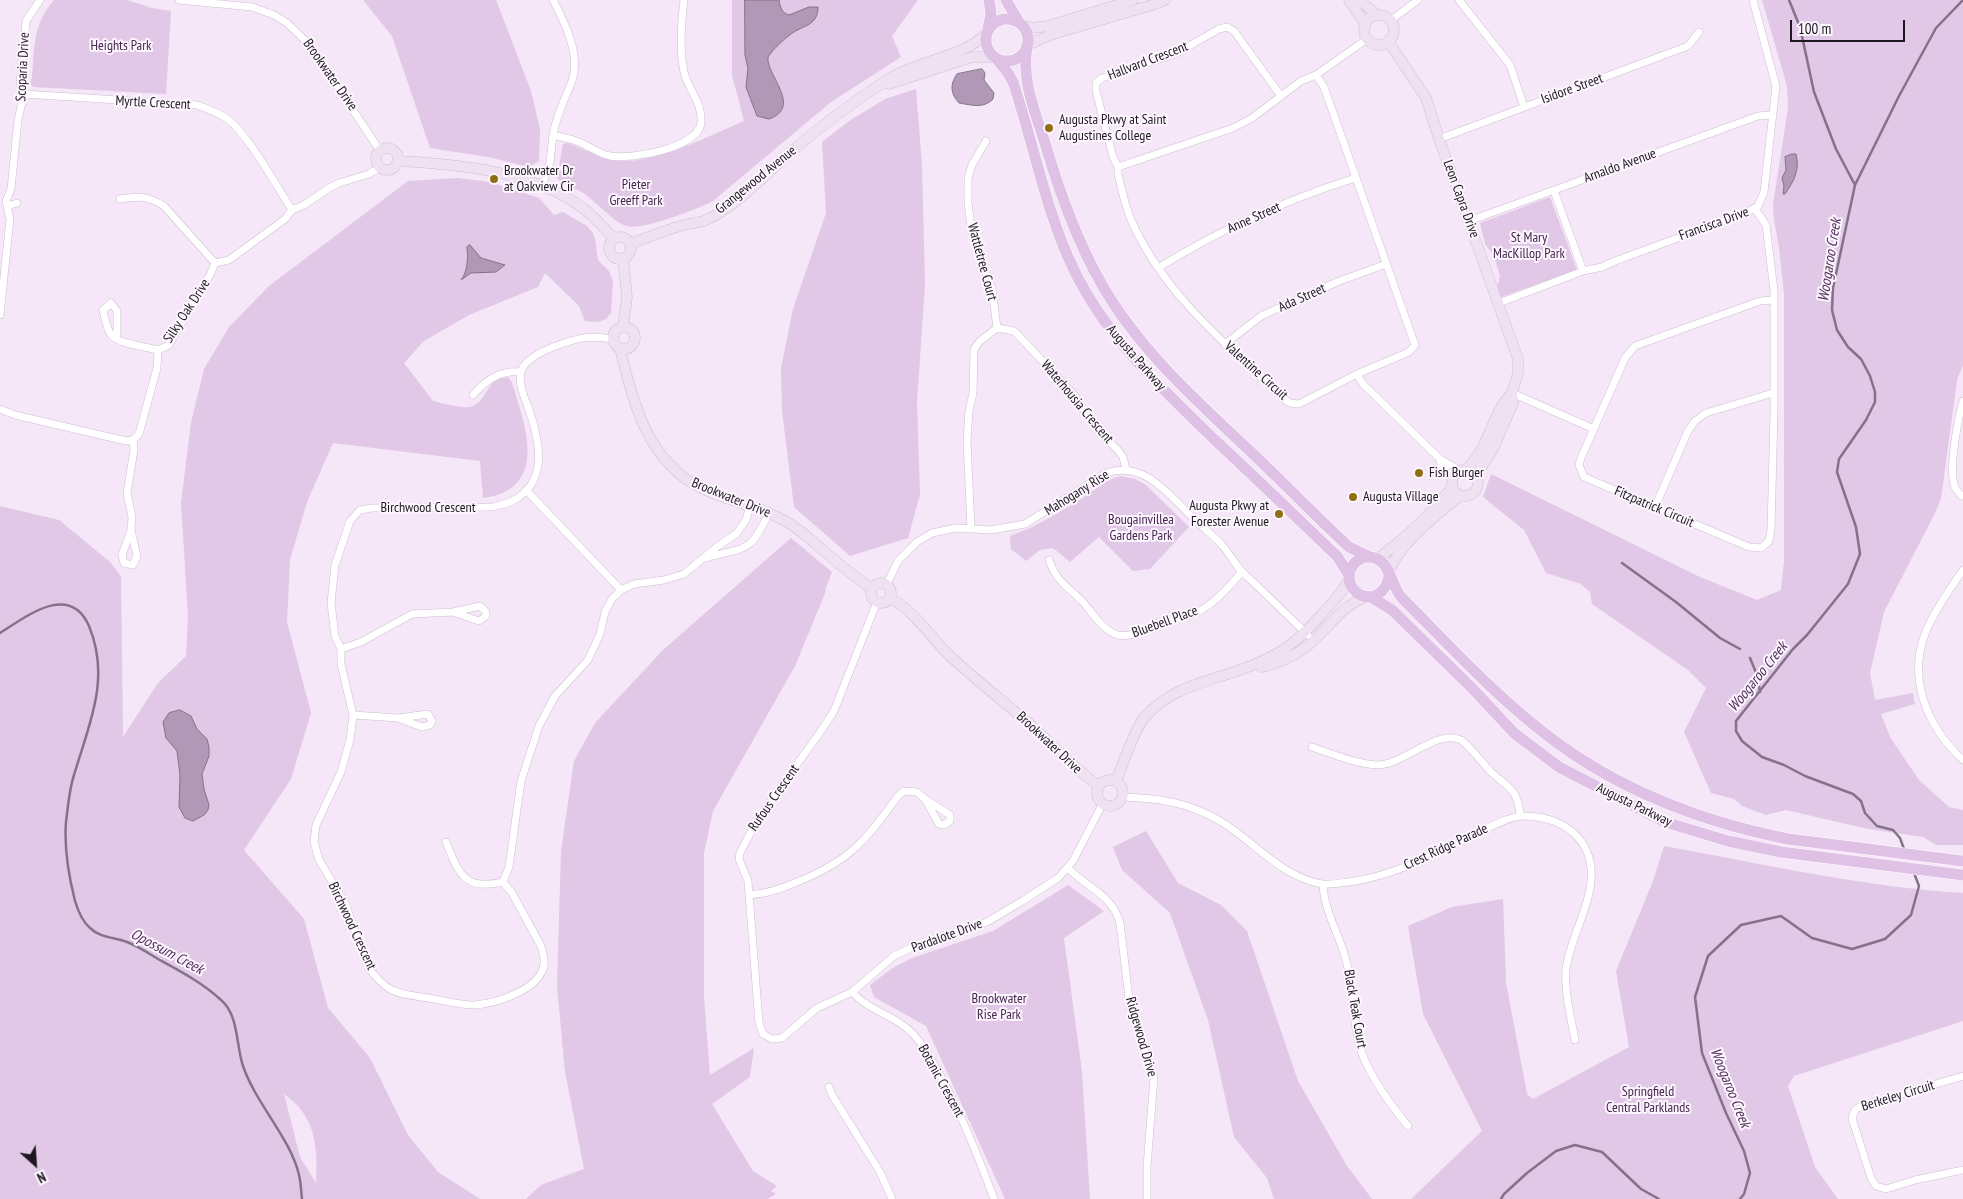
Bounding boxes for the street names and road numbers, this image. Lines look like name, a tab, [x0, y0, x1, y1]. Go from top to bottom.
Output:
street label: Scoparia Drive	[13, 32, 33, 102]
street label: Brookwater Drive	[299, 36, 361, 114]
street label: Hallvard Crescent	[1105, 38, 1191, 84]
street label: Isidore Street	[1539, 70, 1605, 108]
street label: Myrtle Crescent	[115, 93, 191, 113]
street label: Grangewood Avenue	[712, 142, 800, 218]
street label: Arnaldo Avenue	[1581, 145, 1659, 187]
street label: Leon Capra Drive	[1439, 158, 1483, 240]
street label: Anne Street	[1225, 199, 1283, 237]
street label: Francisca Drive	[1677, 204, 1751, 244]
street label: Wattletree Court	[964, 221, 1000, 303]
street label: Silky Oak Drive	[160, 276, 214, 346]
street label: Ada Street	[1276, 280, 1328, 316]
street label: Augusta Parkway	[1103, 322, 1169, 394]
street label: Valentine Circuit	[1221, 338, 1291, 404]
street label: Waterhousia Crescent	[1037, 357, 1117, 447]
street label: Mahogany Rise	[1042, 467, 1112, 519]
street label: Brookwater Drive	[689, 475, 773, 521]
street label: Fitzpatrick Circuit	[1612, 483, 1696, 531]
street label: Birchwood Crescent	[381, 500, 475, 516]
street label: Bluebell Place	[1130, 602, 1200, 642]
street label: Brookwater Drive	[1013, 708, 1085, 778]
street label: Rufous Crescent	[745, 762, 803, 834]
street label: Augusta Parkway	[1594, 779, 1674, 831]
street label: Crest Ridge Parade	[1401, 820, 1491, 874]
street label: Birchwood Crescent	[324, 879, 380, 973]
street label: Pardalote Drive	[909, 915, 985, 957]
street label: Black Teak Court	[1340, 968, 1370, 1050]
street label: Ridgewood Drive	[1122, 995, 1160, 1079]
street label: Botanic Crescent	[914, 1042, 968, 1120]
street label: Berkeley Circuit	[1859, 1077, 1937, 1115]

